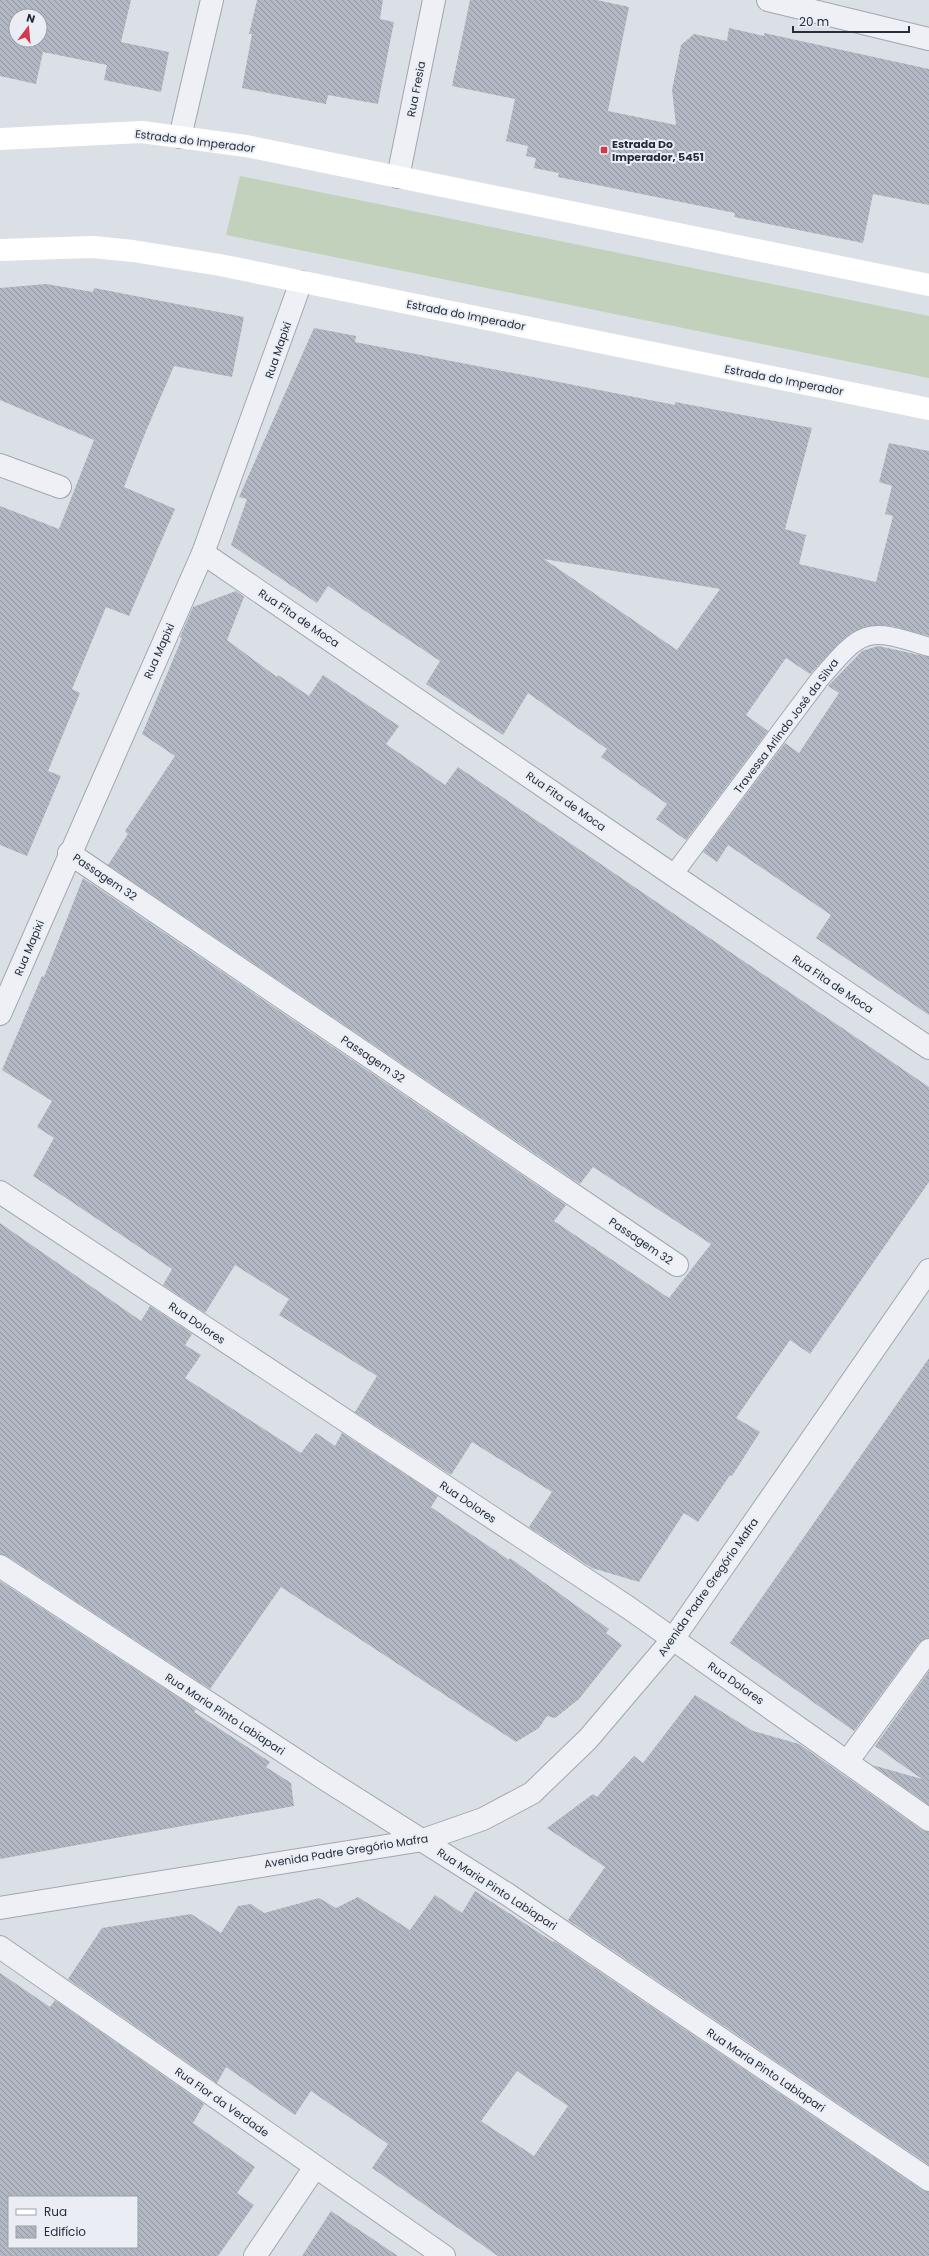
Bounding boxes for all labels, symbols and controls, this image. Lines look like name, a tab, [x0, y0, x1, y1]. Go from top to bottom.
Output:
north arrow	[8, 8, 48, 48]
scale bar	[793, 8, 909, 34]
text: N	[25, 10, 37, 27]
text: 20 m	[799, 13, 829, 30]
street label: Rua Fresia	[403, 60, 429, 118]
street label: Estrada do Imperador	[134, 126, 256, 156]
place label: Estrada Do Imperador, 5451	[612, 136, 704, 165]
marker: Estrada Do Imperador, 5451	[599, 145, 609, 155]
street label: Estrada do Imperador	[405, 296, 527, 334]
street label: Rua Mapixi	[261, 319, 295, 381]
street label: Estrada do Imperador	[723, 361, 845, 399]
street label: Rua Fita de Moca	[255, 585, 343, 651]
street label: Rua Mapixi	[140, 620, 178, 681]
street label: Travessa Arlindo José da Silva	[730, 655, 842, 797]
street label: Rua Fita de Moca	[523, 767, 609, 835]
street label: Passagem 32	[70, 850, 140, 904]
street label: Rua Mapixi	[10, 917, 48, 978]
street label: Rua Fita de Moca	[789, 951, 877, 1017]
street label: Passagem 32	[338, 1032, 408, 1086]
street label: Passagem 32	[606, 1214, 676, 1268]
street label: Rua Dolores	[165, 1298, 229, 1348]
street label: Rua Dolores	[436, 1477, 500, 1527]
street label: Avenida Padre Gregório Mafra	[654, 1514, 762, 1660]
street label: Rua Dolores	[705, 1658, 768, 1708]
street label: Rua Maria Pinto Labiapari	[162, 1669, 288, 1759]
street label: Avenida Padre Gregório Mafra	[263, 1830, 429, 1872]
street label: Rua Maria Pinto Labiapari	[434, 1844, 560, 1934]
street label: Rua Maria Pinto Labiapari	[704, 2024, 829, 2116]
street label: Rua Flor da Verdade	[172, 2063, 272, 2141]
legend	[8, 2196, 138, 2248]
text: Rua	[44, 2203, 67, 2220]
text: Edifício	[44, 2223, 86, 2240]

